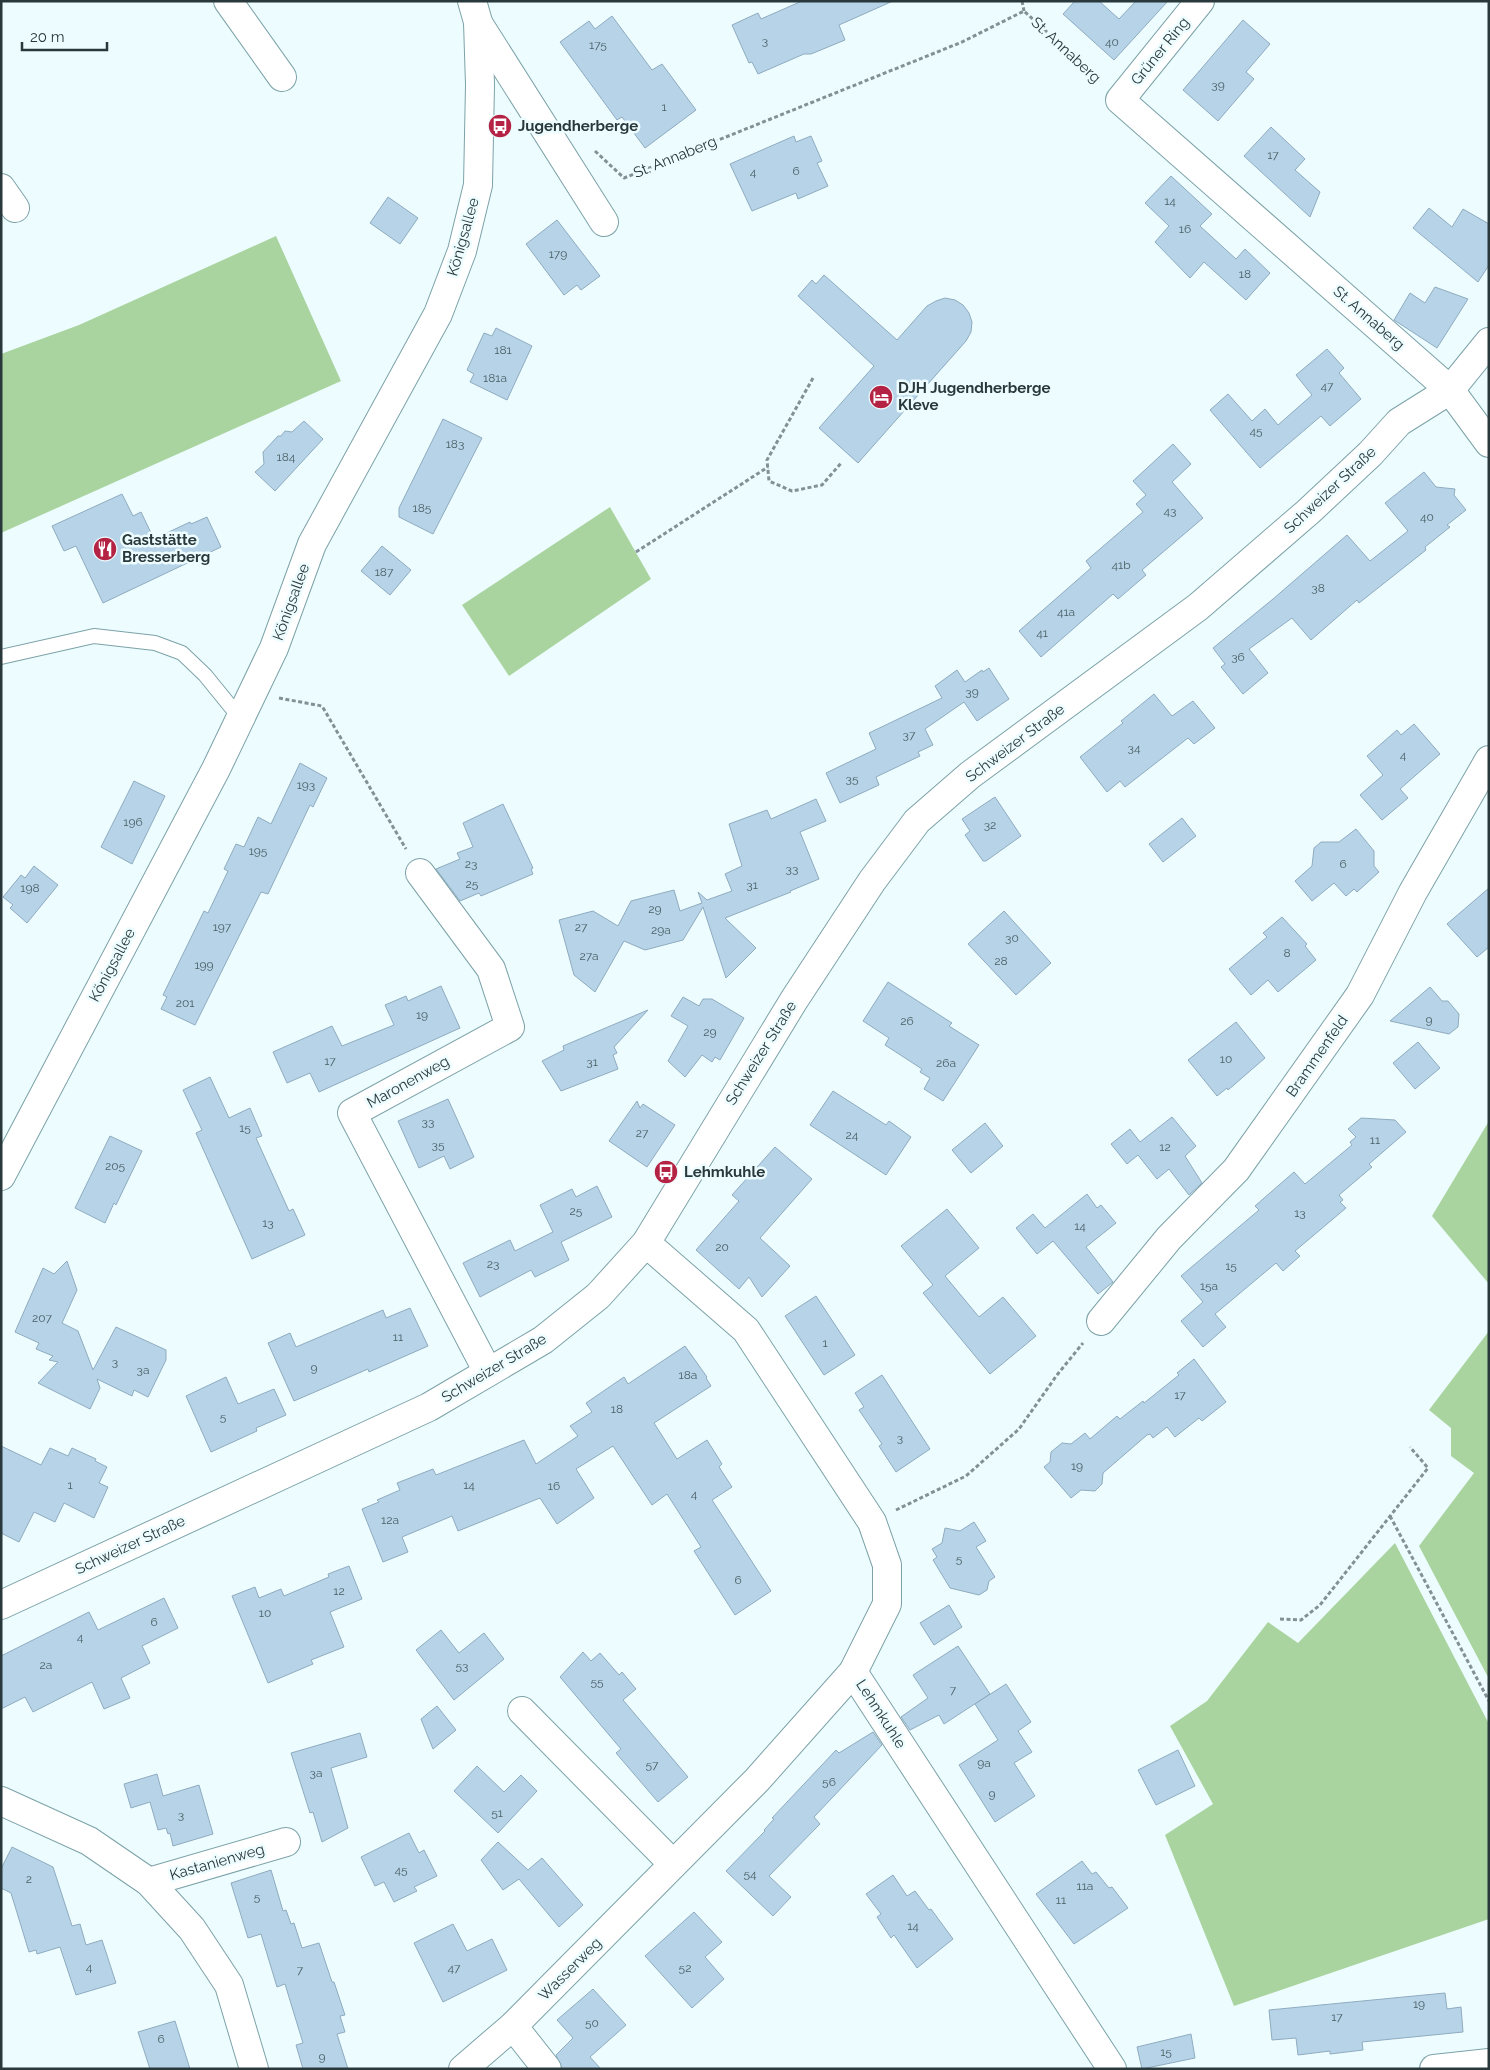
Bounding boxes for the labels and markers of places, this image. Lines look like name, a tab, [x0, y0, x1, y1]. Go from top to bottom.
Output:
bus stop icon: Jugendherberge	[487, 113, 513, 139]
place label: Jugendherberge	[518, 117, 638, 135]
place label: DJH Jugendherberge Kleve	[898, 379, 1051, 414]
hotel icon: DJH Jugendherberge Kleve	[868, 384, 894, 410]
place label: Gaststätte Bresserberg	[122, 531, 210, 566]
restaurant icon: Gaststätte Bresserberg	[92, 536, 118, 562]
bus stop icon: Lehmkuhle	[653, 1159, 679, 1185]
place label: Lehmkuhle	[684, 1163, 765, 1181]

